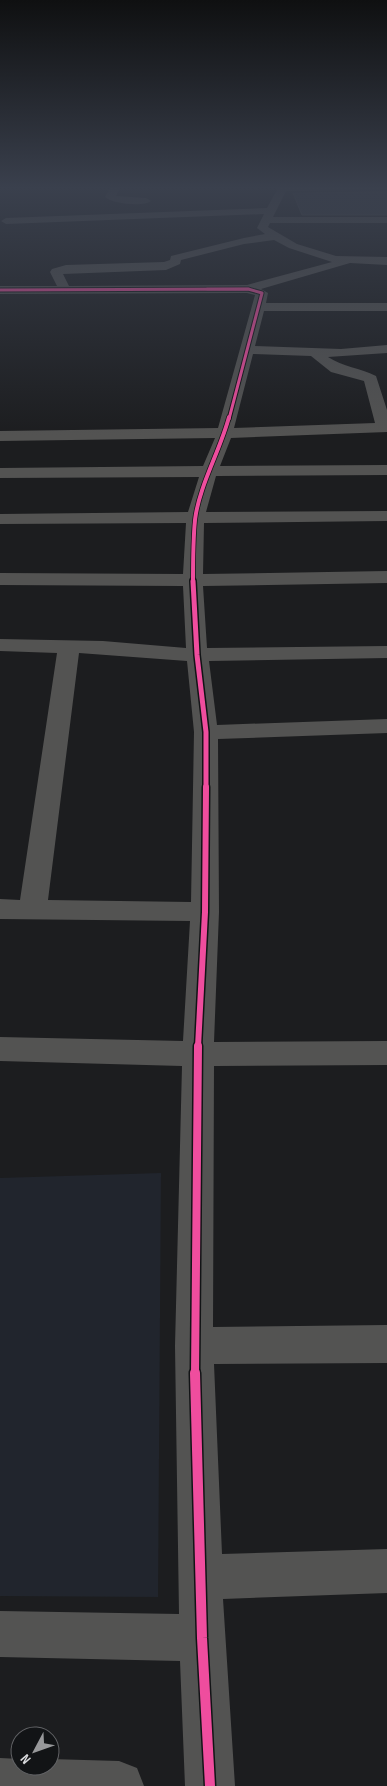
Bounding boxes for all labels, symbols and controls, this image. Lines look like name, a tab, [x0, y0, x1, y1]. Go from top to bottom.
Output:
north arrow	[10, 1726, 60, 1776]
text: N	[17, 1751, 34, 1768]

